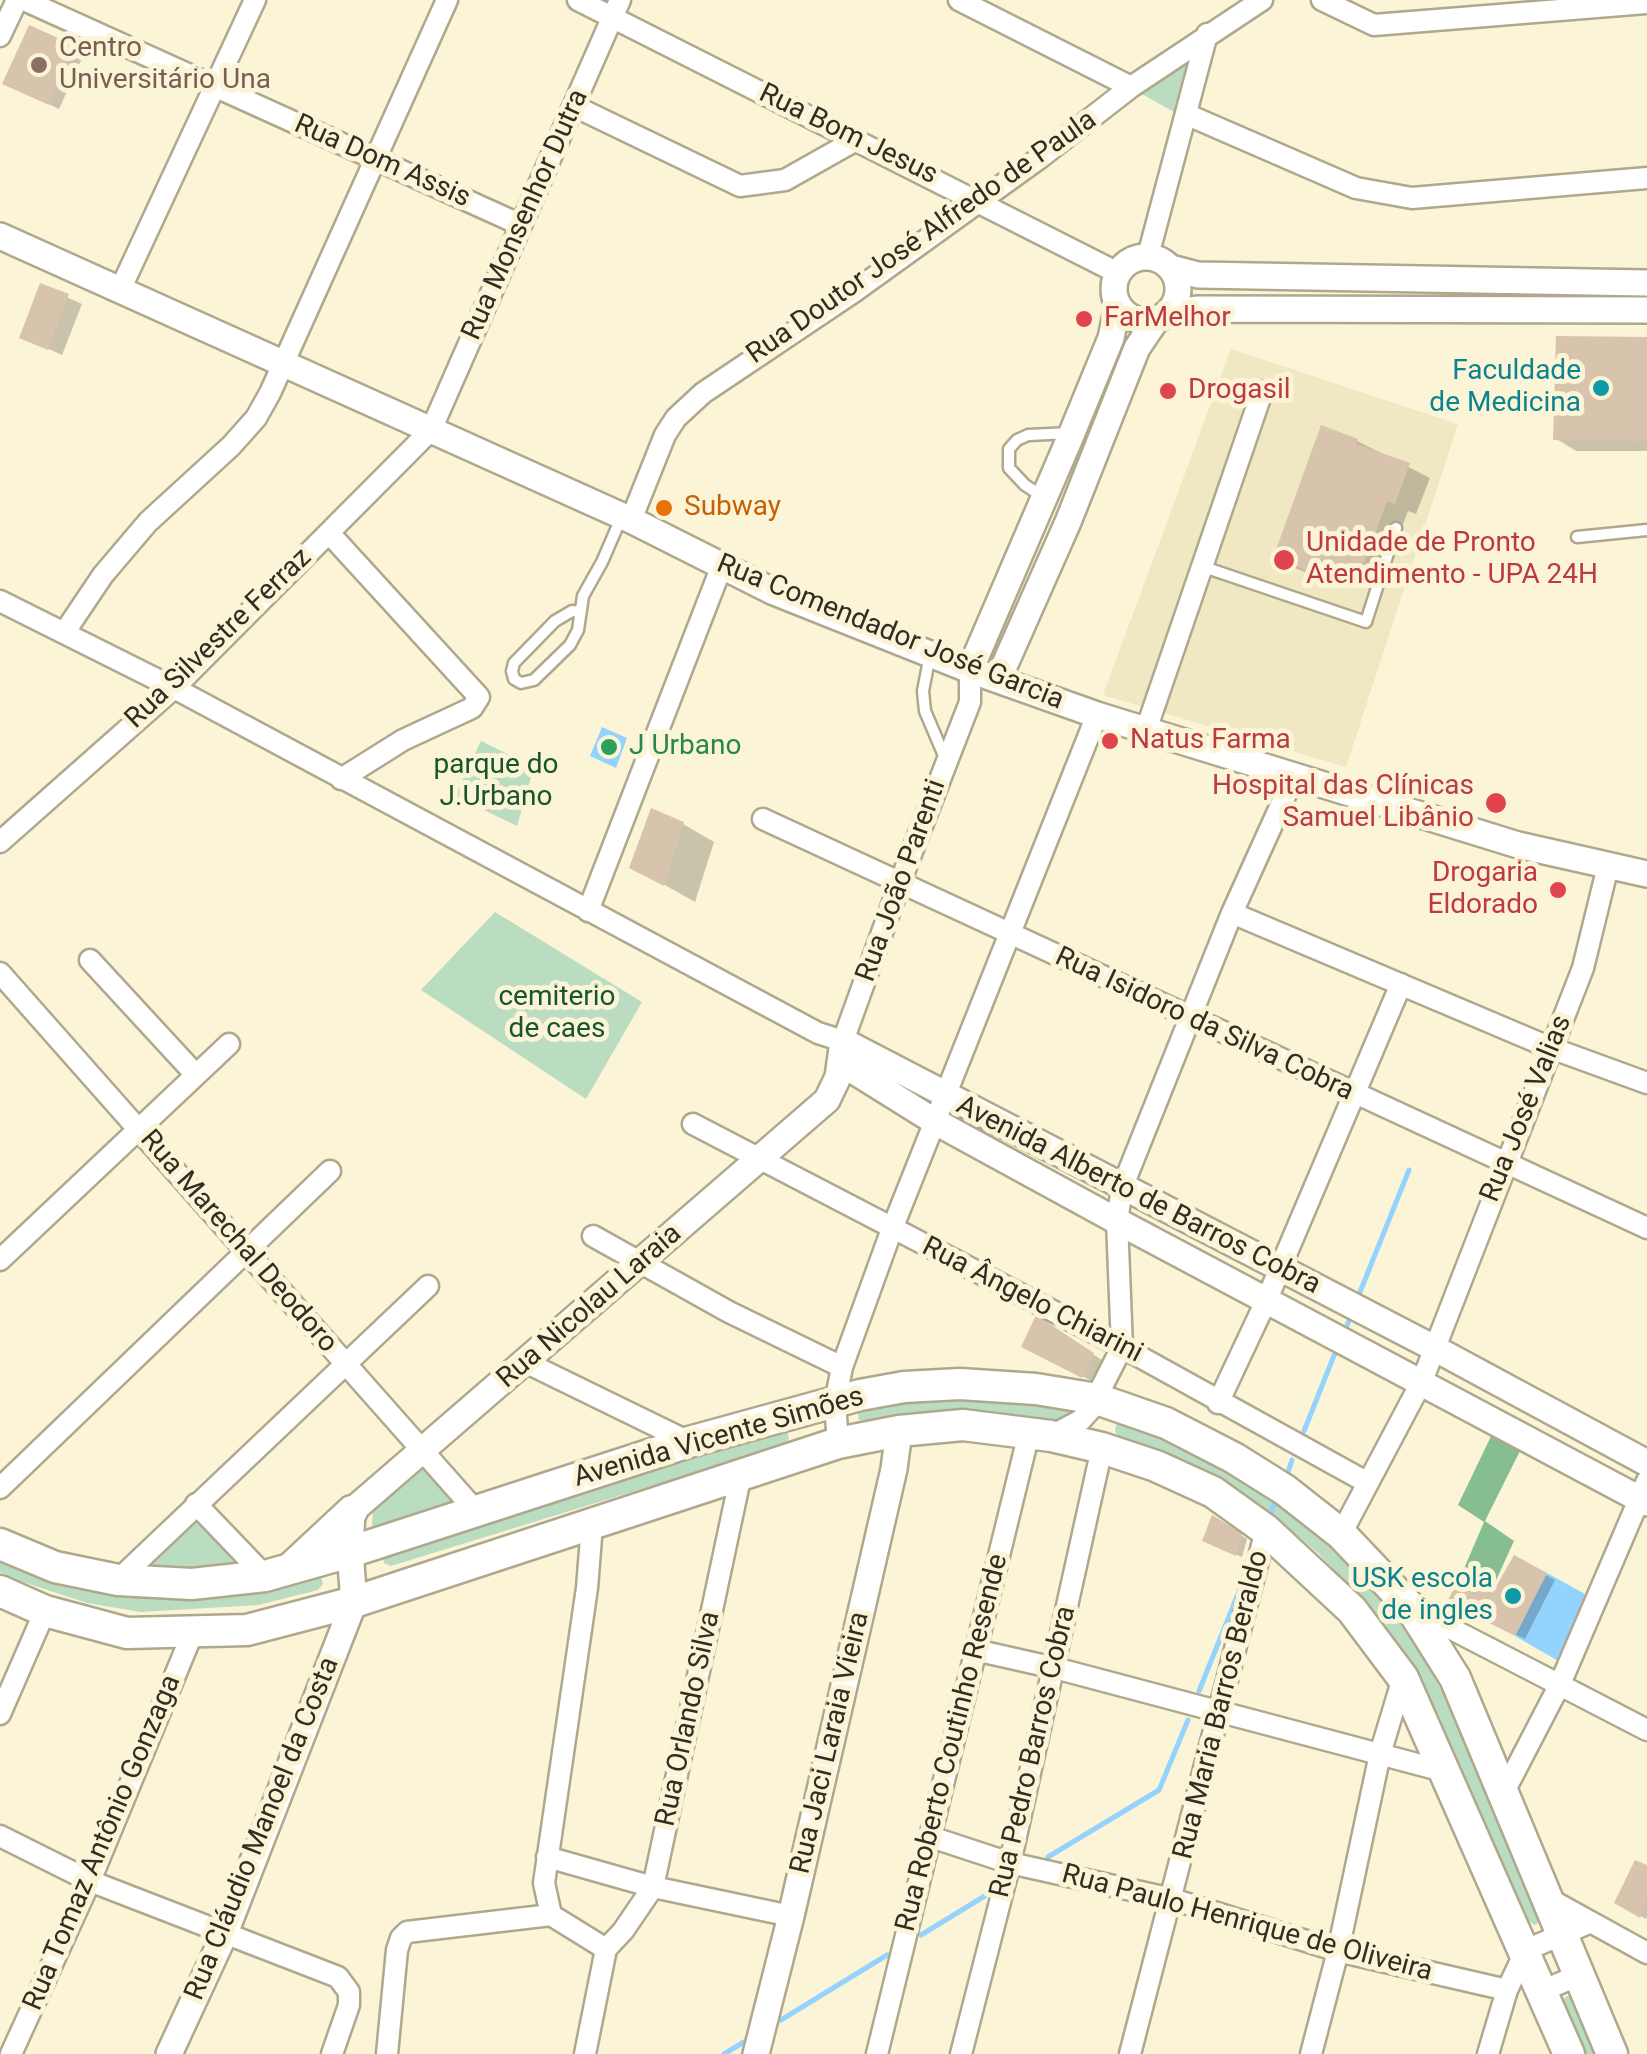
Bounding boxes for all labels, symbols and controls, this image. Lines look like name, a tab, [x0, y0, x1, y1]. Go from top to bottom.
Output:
place label: Centro Universitário Una	[59, 32, 271, 98]
marker: Centro Universitário Una	[28, 54, 50, 76]
street label: Rua Bom Jesus	[753, 77, 943, 193]
street label: Rua Monsenhor Dutra	[456, 85, 596, 345]
street label: Rua Doutor José Alfredo de Paula	[741, 104, 1103, 372]
street label: Rua Dom Assis	[289, 108, 475, 216]
place label: FarMelhor	[1104, 302, 1231, 336]
marker: FarMelhor	[1073, 308, 1095, 330]
place label: Faculdade de Medicina	[1429, 355, 1581, 421]
place label: Drogasil	[1188, 374, 1291, 408]
marker: Faculdade de Medicina	[1590, 377, 1612, 399]
marker: Drogasil	[1157, 380, 1179, 402]
place label: Subway	[684, 491, 781, 525]
marker: Subway	[653, 497, 675, 519]
place label: Unidade de Pronto Atendimento - UPA 24H	[1306, 527, 1598, 593]
street label: Rua Silvestre Ferraz	[119, 542, 319, 736]
marker: Unidade de Pronto Atendimento - UPA 24H	[1271, 547, 1297, 573]
street label: Rua Comendador José Garcia	[712, 548, 1068, 718]
place label: Natus Farma	[1130, 724, 1291, 758]
place label: J Urbano	[629, 730, 741, 764]
marker: Natus Farma	[1099, 730, 1121, 752]
marker: J Urbano	[598, 736, 620, 758]
park label: parque do J.Urbano	[433, 749, 559, 815]
place label: Hospital das Clínicas Samuel Libânio	[1212, 770, 1474, 836]
street label: Rua João Parenti	[850, 775, 954, 987]
marker: Hospital das Clínicas Samuel Libânio	[1483, 790, 1509, 816]
place label: Drogaria Eldorado	[1428, 857, 1538, 923]
marker: Drogaria Eldorado	[1547, 879, 1569, 901]
street label: Rua Isidoro da Silva Cobra	[1049, 941, 1359, 1109]
park label: cemiterio de caes	[498, 981, 616, 1047]
street label: Rua José Valias	[1474, 1011, 1580, 1207]
street label: Avenida Alberto de Barros Cobra	[950, 1089, 1326, 1303]
street label: Rua Marechal Deodoro	[132, 1124, 344, 1360]
street label: Rua Nicolau Laraia	[491, 1218, 689, 1396]
street label: Rua Ângelo Chiarini	[916, 1231, 1148, 1371]
street label: Avenida Vicente Simões	[570, 1381, 868, 1495]
street label: Rua Maria Barros Beraldo	[1167, 1547, 1277, 1863]
street label: Rua Roberto Coutinho Resende	[890, 1551, 1016, 1935]
place label: USK escola de ingles	[1352, 1563, 1493, 1629]
marker: USK escola de ingles	[1502, 1585, 1524, 1607]
street label: Rua Pedro Barros Cobra	[984, 1603, 1084, 1901]
street label: Rua Orlando Silva	[650, 1609, 728, 1829]
street label: Rua Jaci Laraia Vieira	[784, 1609, 878, 1877]
street label: Rua Cláudio Manoel da Costa	[179, 1653, 347, 2005]
street label: Rua Tomaz Antônio Gonzaga	[17, 1670, 189, 2016]
street label: Rua Paulo Henrique de Oliveira	[1058, 1858, 1436, 1990]

